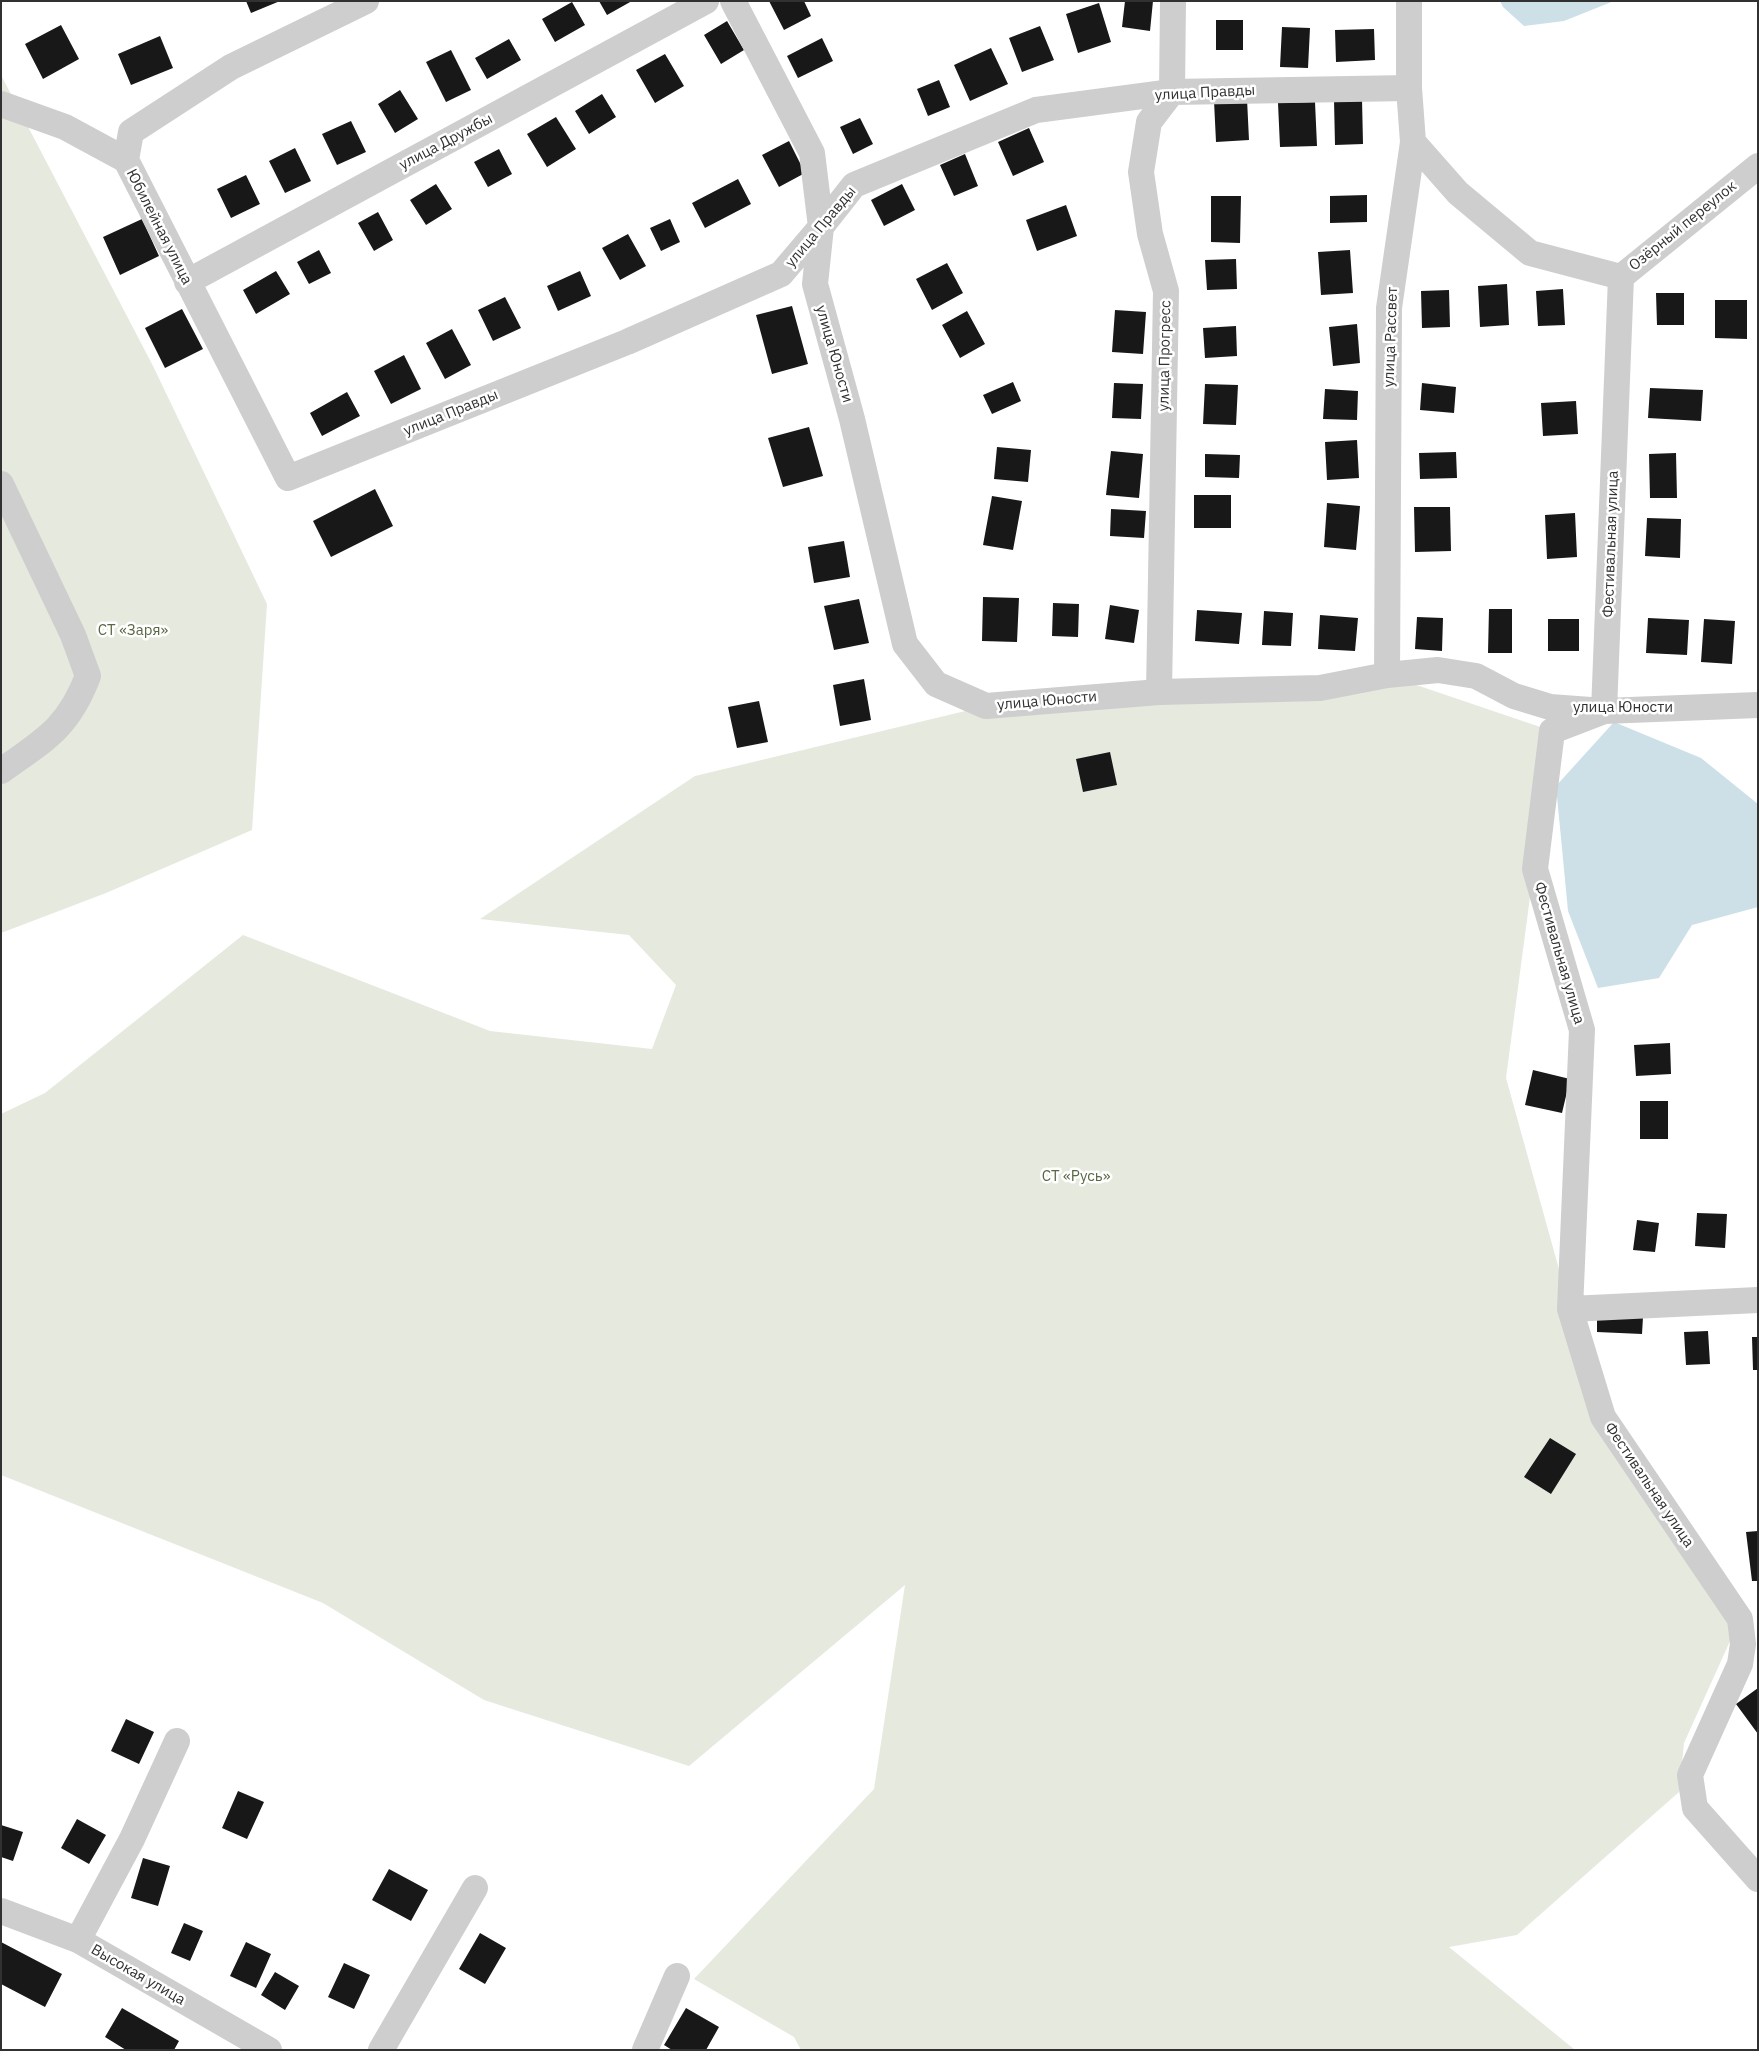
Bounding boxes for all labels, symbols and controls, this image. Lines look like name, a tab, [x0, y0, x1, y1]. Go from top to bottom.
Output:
street label: улица Правды	[1154, 81, 1256, 105]
street label: улица Дружбы	[396, 110, 496, 174]
street label: Юбилейная улица	[122, 166, 196, 288]
street label: Озёрный переулок	[1626, 177, 1740, 275]
street label: улица Правды	[782, 183, 860, 271]
street label: улица Рассвет	[1380, 286, 1402, 388]
street label: улица Прогресс	[1155, 300, 1175, 412]
street label: улица Юности	[812, 303, 856, 405]
street label: улица Правды	[401, 386, 501, 440]
street label: Фестивальная улица	[1599, 470, 1623, 618]
park label: СТ «Заря»	[98, 622, 168, 640]
street label: улица Юности	[996, 688, 1098, 714]
street label: улица Юности	[1573, 699, 1673, 717]
street label: Фестивальная улица	[1530, 880, 1588, 1026]
park label: СТ «Русь»	[1042, 1168, 1110, 1186]
street label: Фестивальная улица	[1600, 1419, 1698, 1551]
street label: Высокая улица	[88, 1941, 188, 2009]

